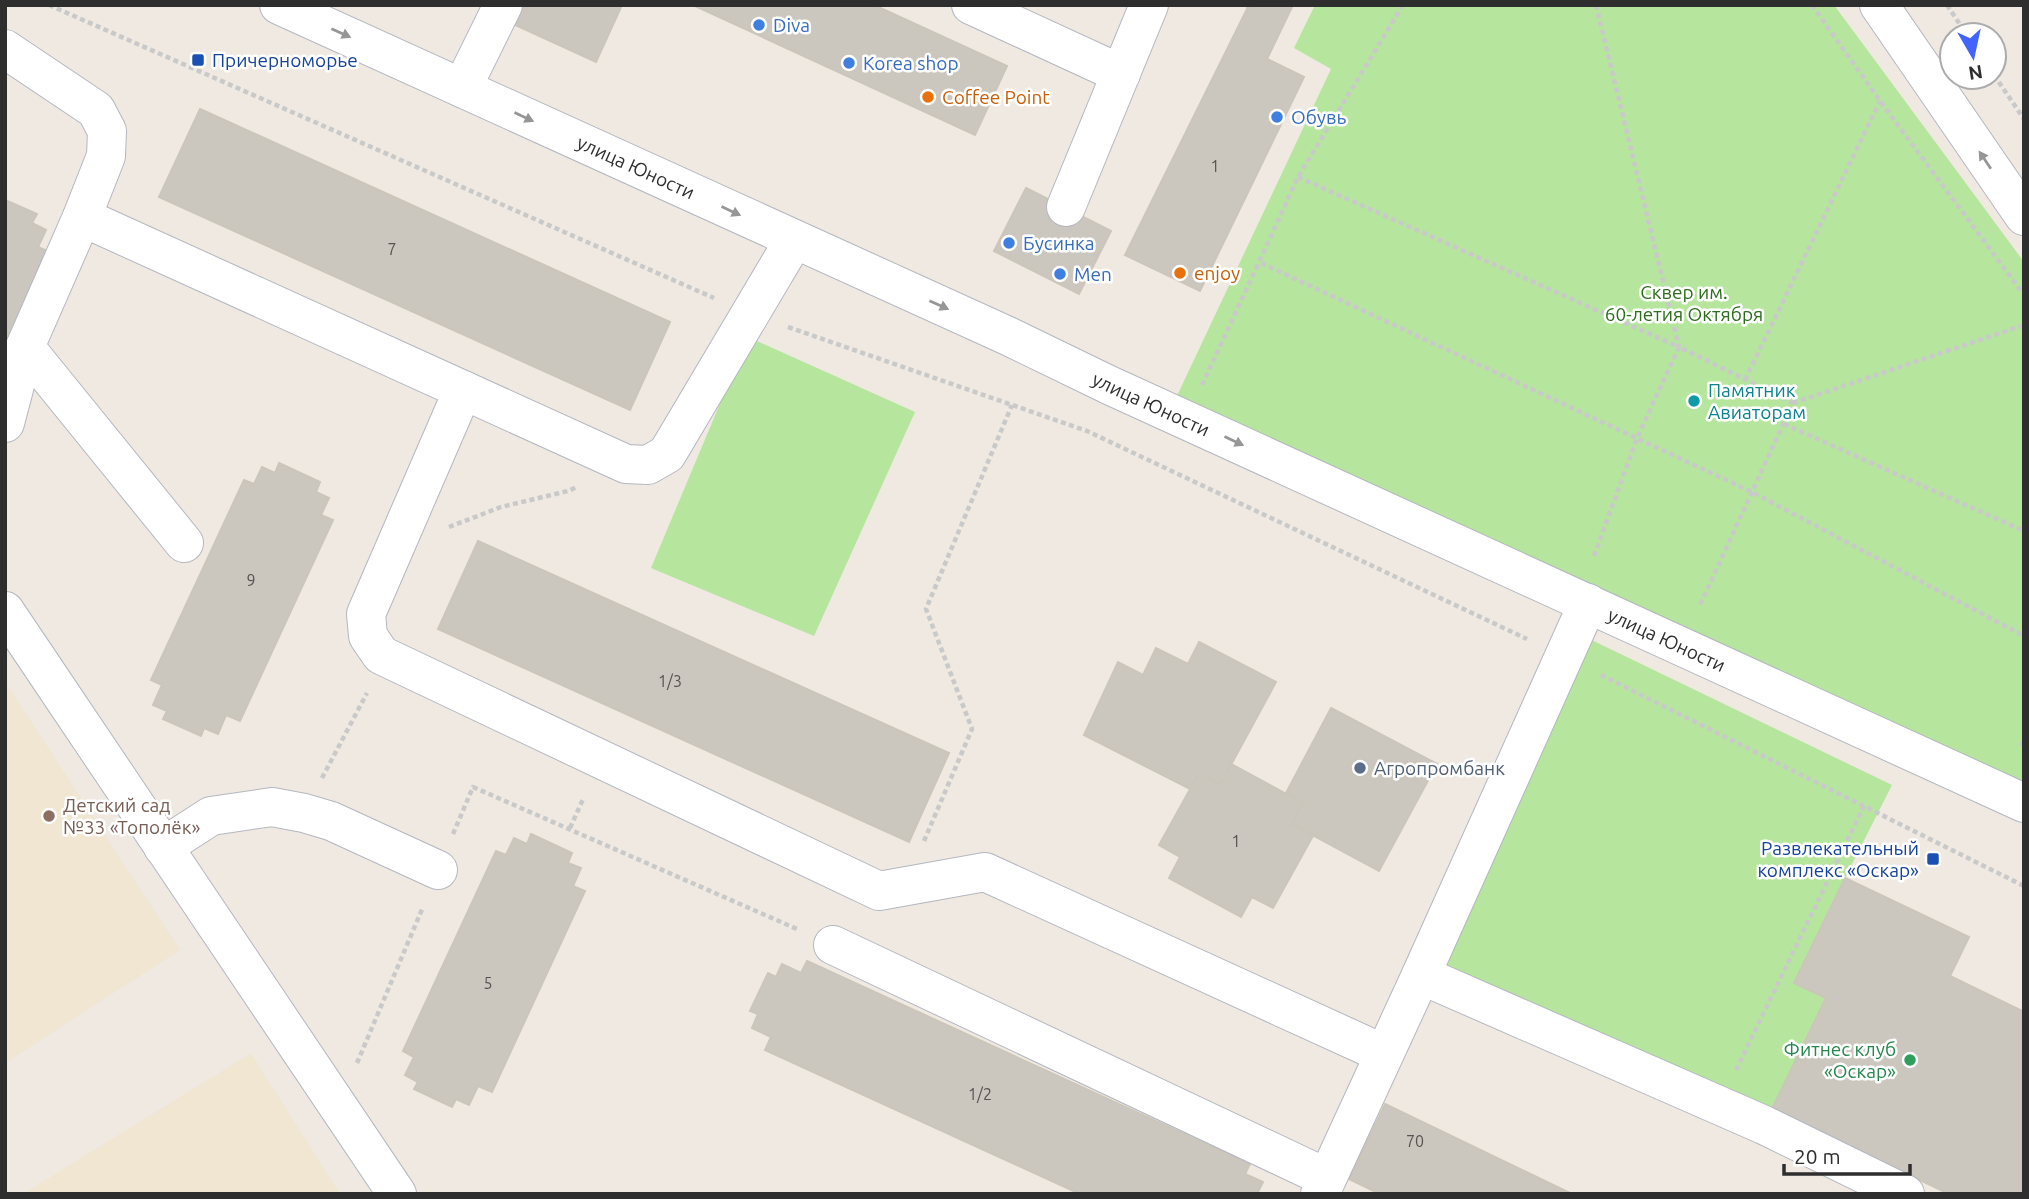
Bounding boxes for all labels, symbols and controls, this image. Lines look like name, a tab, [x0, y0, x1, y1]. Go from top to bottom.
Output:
place label: Diva	[773, 14, 810, 36]
marker: Diva	[751, 17, 767, 33]
north arrow	[1938, 21, 2008, 91]
one-way arrow	[331, 28, 352, 39]
place label: Причерноморье	[212, 49, 358, 71]
marker: Причерноморье	[190, 52, 206, 68]
place label: Korea shop	[863, 52, 959, 74]
marker: Korea shop	[841, 55, 857, 71]
text: N	[1967, 61, 1984, 85]
place label: Coffee Point	[942, 86, 1050, 108]
marker: Coffee Point	[920, 89, 936, 105]
place label: Обувь	[1291, 106, 1347, 128]
marker: Обувь	[1269, 109, 1285, 125]
one-way arrow	[514, 112, 535, 123]
street label: улица Юности	[574, 131, 698, 203]
one-way arrow	[1978, 151, 1992, 169]
house number: 1	[1210, 157, 1220, 175]
one-way arrow	[721, 206, 742, 217]
place label: Бусинка	[1023, 232, 1095, 254]
marker: Бусинка	[1001, 235, 1017, 251]
house number: 7	[387, 240, 397, 258]
place label: enjoy	[1194, 262, 1240, 284]
place label: Men	[1074, 263, 1112, 285]
marker: enjoy	[1172, 265, 1188, 281]
marker: Men	[1052, 266, 1068, 282]
park label: Сквер им. 60-летия Октября	[1605, 281, 1763, 325]
one-way arrow	[929, 299, 949, 311]
street label: улица Юности	[1089, 368, 1213, 441]
place label: Памятник Авиаторам	[1708, 379, 1806, 423]
marker: Памятник Авиаторам	[1686, 393, 1702, 409]
one-way arrow	[1224, 436, 1245, 447]
house number: 9	[246, 571, 256, 589]
street label: улица Юности	[1604, 603, 1729, 676]
house number: 1/3	[658, 672, 682, 690]
place label: Агропромбанк	[1374, 757, 1505, 779]
marker: Агропромбанк	[1352, 760, 1368, 776]
place label: Детский сад №33 «Тополёк»	[63, 794, 201, 838]
marker: Детский сад №33 «Тополёк»	[41, 808, 57, 824]
house number: 1	[1231, 832, 1241, 850]
place label: Развлекательный комплекс «Оскар»	[1757, 837, 1919, 881]
marker: Развлекательный комплекс «Оскар»	[1925, 851, 1941, 867]
house number: 5	[483, 974, 493, 992]
place label: Фитнес клуб «Оскар»	[1784, 1038, 1896, 1082]
marker: Фитнес клуб «Оскар»	[1902, 1052, 1918, 1068]
house number: 1/2	[968, 1085, 992, 1103]
house number: 70	[1406, 1132, 1424, 1150]
scale bar	[1784, 1132, 1910, 1176]
text: 20 m	[1794, 1144, 1841, 1168]

